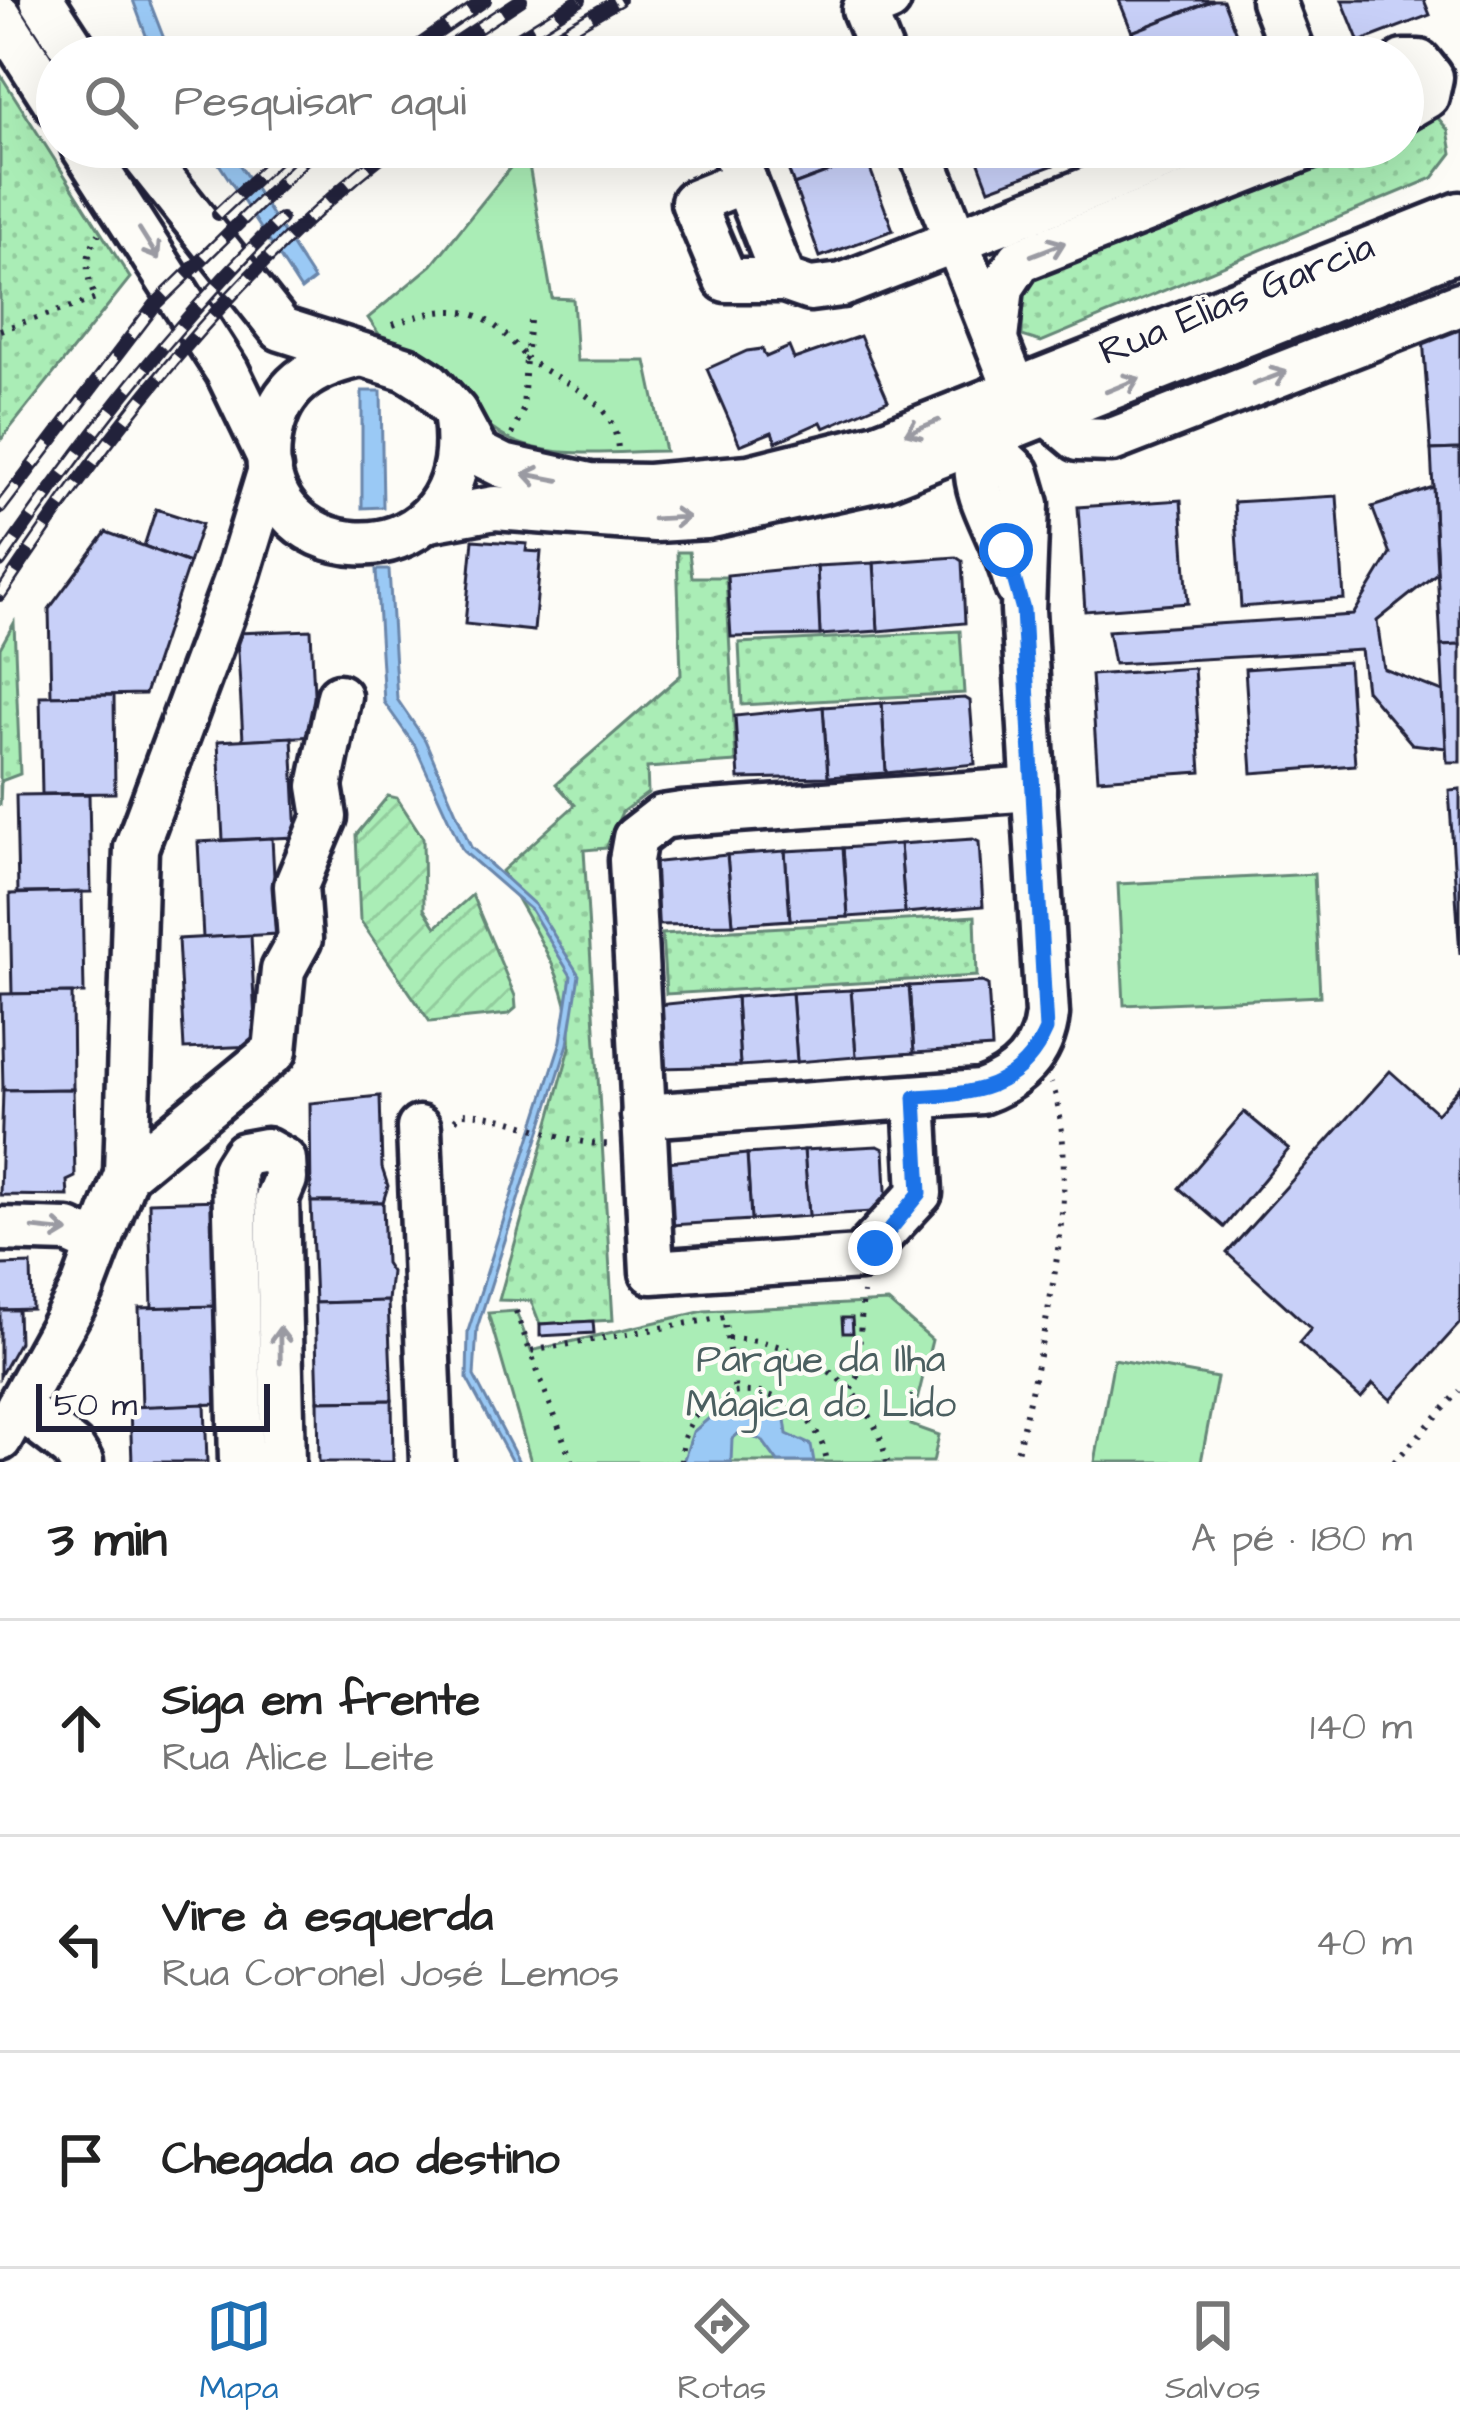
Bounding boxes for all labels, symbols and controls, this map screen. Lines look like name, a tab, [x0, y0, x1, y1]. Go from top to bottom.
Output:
search box	[36, 36, 1424, 168]
icon: search	[78, 69, 144, 135]
text: Pesquisar aqui	[174, 71, 466, 133]
street label: Rua Elias Garcia	[1092, 220, 1383, 380]
one-way arrow	[137, 226, 161, 260]
one-way arrow	[1029, 237, 1066, 258]
one-way arrow	[1251, 366, 1288, 387]
one-way arrow	[1104, 373, 1141, 394]
one-way arrow	[904, 418, 941, 439]
one-way arrow	[522, 464, 560, 487]
one-way arrow	[651, 507, 690, 530]
route start	[979, 523, 1033, 577]
one-way arrow	[31, 1219, 70, 1242]
route end	[848, 1221, 902, 1275]
one-way arrow	[269, 1326, 292, 1365]
park label: Parque da Ilha Mágica do Lido	[686, 1334, 956, 1433]
scale bar	[36, 1378, 270, 1431]
text: 50 m	[54, 1382, 137, 1428]
text: 3 min	[48, 1505, 167, 1576]
text: A pé · 180 m	[1191, 1513, 1412, 1567]
text: Siga em frente	[162, 1670, 480, 1732]
icon: ahead	[48, 1695, 114, 1761]
text: 140 m	[1310, 1701, 1412, 1755]
text: Rua Alice Leite	[162, 1732, 434, 1786]
text: Vire à esquerda	[162, 1886, 493, 1948]
icon: left	[48, 1911, 114, 1977]
text: 40 m	[1315, 1917, 1412, 1971]
text: Rua Coronel José Lemos	[162, 1948, 619, 2002]
icon: arrive	[48, 2127, 114, 2193]
text: Chegada ao destino	[162, 2129, 560, 2191]
tab: Mapa	[199, 2293, 279, 2411]
tab: Rotas	[677, 2293, 766, 2411]
tab: Salvos	[1165, 2293, 1261, 2411]

